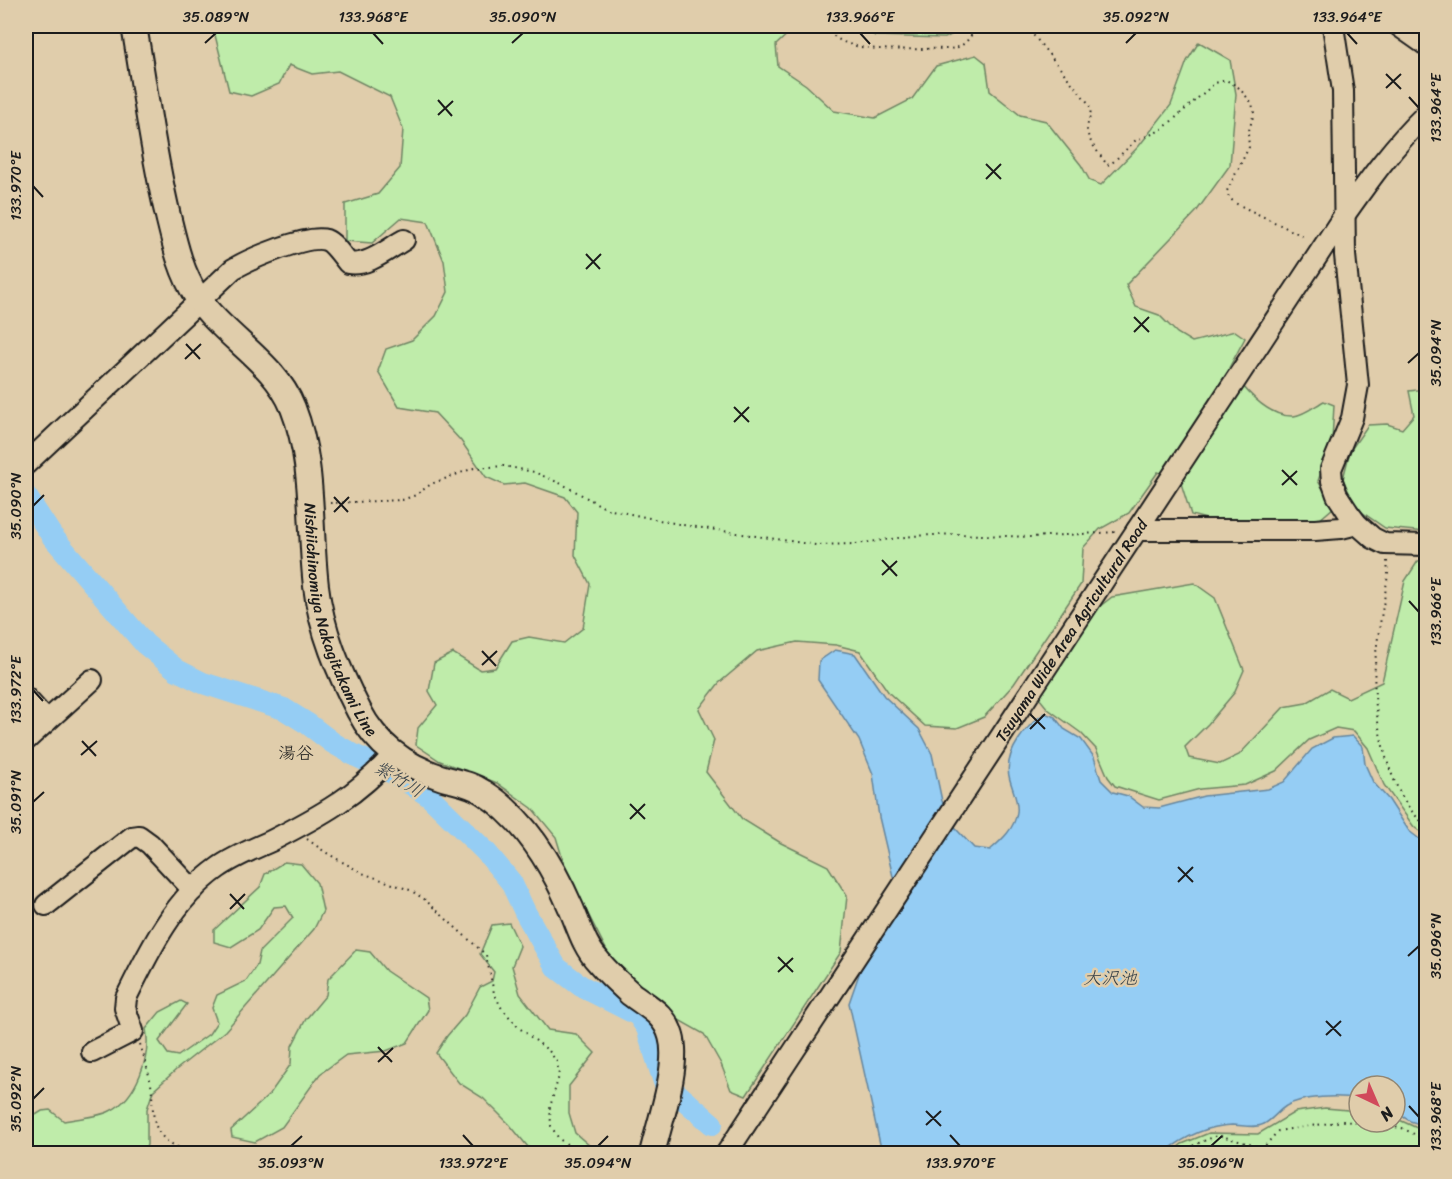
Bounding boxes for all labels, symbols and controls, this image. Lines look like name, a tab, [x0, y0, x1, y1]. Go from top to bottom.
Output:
text: 35.089°N	[183, 4, 250, 30]
text: 133.968°E	[339, 4, 409, 30]
text: 35.090°N	[490, 4, 557, 30]
text: 133.966°E	[826, 4, 896, 30]
text: 35.092°N	[1103, 4, 1170, 30]
text: 133.964°E	[1312, 4, 1383, 30]
text: 133.964°E	[1423, 72, 1449, 143]
text: 133.970°E	[3, 150, 29, 221]
text: 35.094°N	[1423, 319, 1449, 386]
text: 35.090°N	[3, 472, 29, 539]
street label: Nishiichinomiya Nakagitakami Line	[296, 502, 385, 743]
street label: Tsuyama Wide Area Agricultural Road	[987, 512, 1156, 748]
text: 133.966°E	[1423, 576, 1449, 646]
text: 133.972°E	[3, 654, 29, 724]
district label: 湯谷	[278, 737, 314, 769]
water label: 紫竹川	[368, 751, 430, 807]
text: 35.091°N	[3, 769, 29, 834]
text: 35.096°N	[1423, 912, 1449, 979]
water label: 大沢池	[1083, 962, 1138, 994]
text: 35.092°N	[3, 1065, 29, 1132]
north arrow	[1347, 1074, 1407, 1134]
text: 133.968°E	[1423, 1081, 1449, 1151]
text: N	[1372, 1099, 1402, 1129]
text: 35.093°N	[258, 1150, 324, 1176]
text: 133.972°E	[439, 1150, 509, 1176]
text: 35.094°N	[565, 1150, 632, 1176]
text: 133.970°E	[925, 1150, 996, 1176]
text: 35.096°N	[1178, 1150, 1245, 1176]

